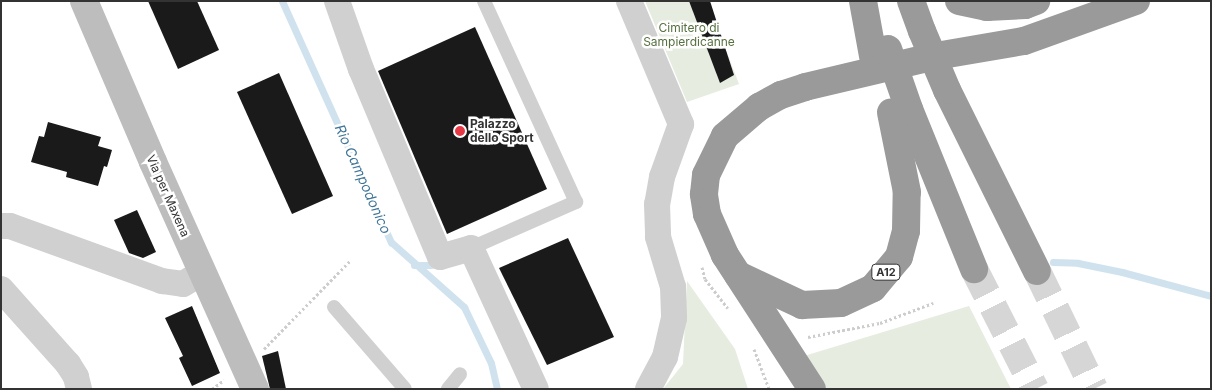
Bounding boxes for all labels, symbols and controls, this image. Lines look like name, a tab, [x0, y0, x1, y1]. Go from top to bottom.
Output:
park label: Cimitero di Sampierdicanne	[643, 21, 735, 49]
place label: Palazzo dello Sport	[470, 117, 534, 145]
water label: Rio Campodonico	[331, 122, 395, 236]
marker: Palazzo dello Sport	[454, 125, 466, 137]
street label: Via per Maxena	[143, 153, 193, 239]
road number: A12	[871, 264, 901, 280]

